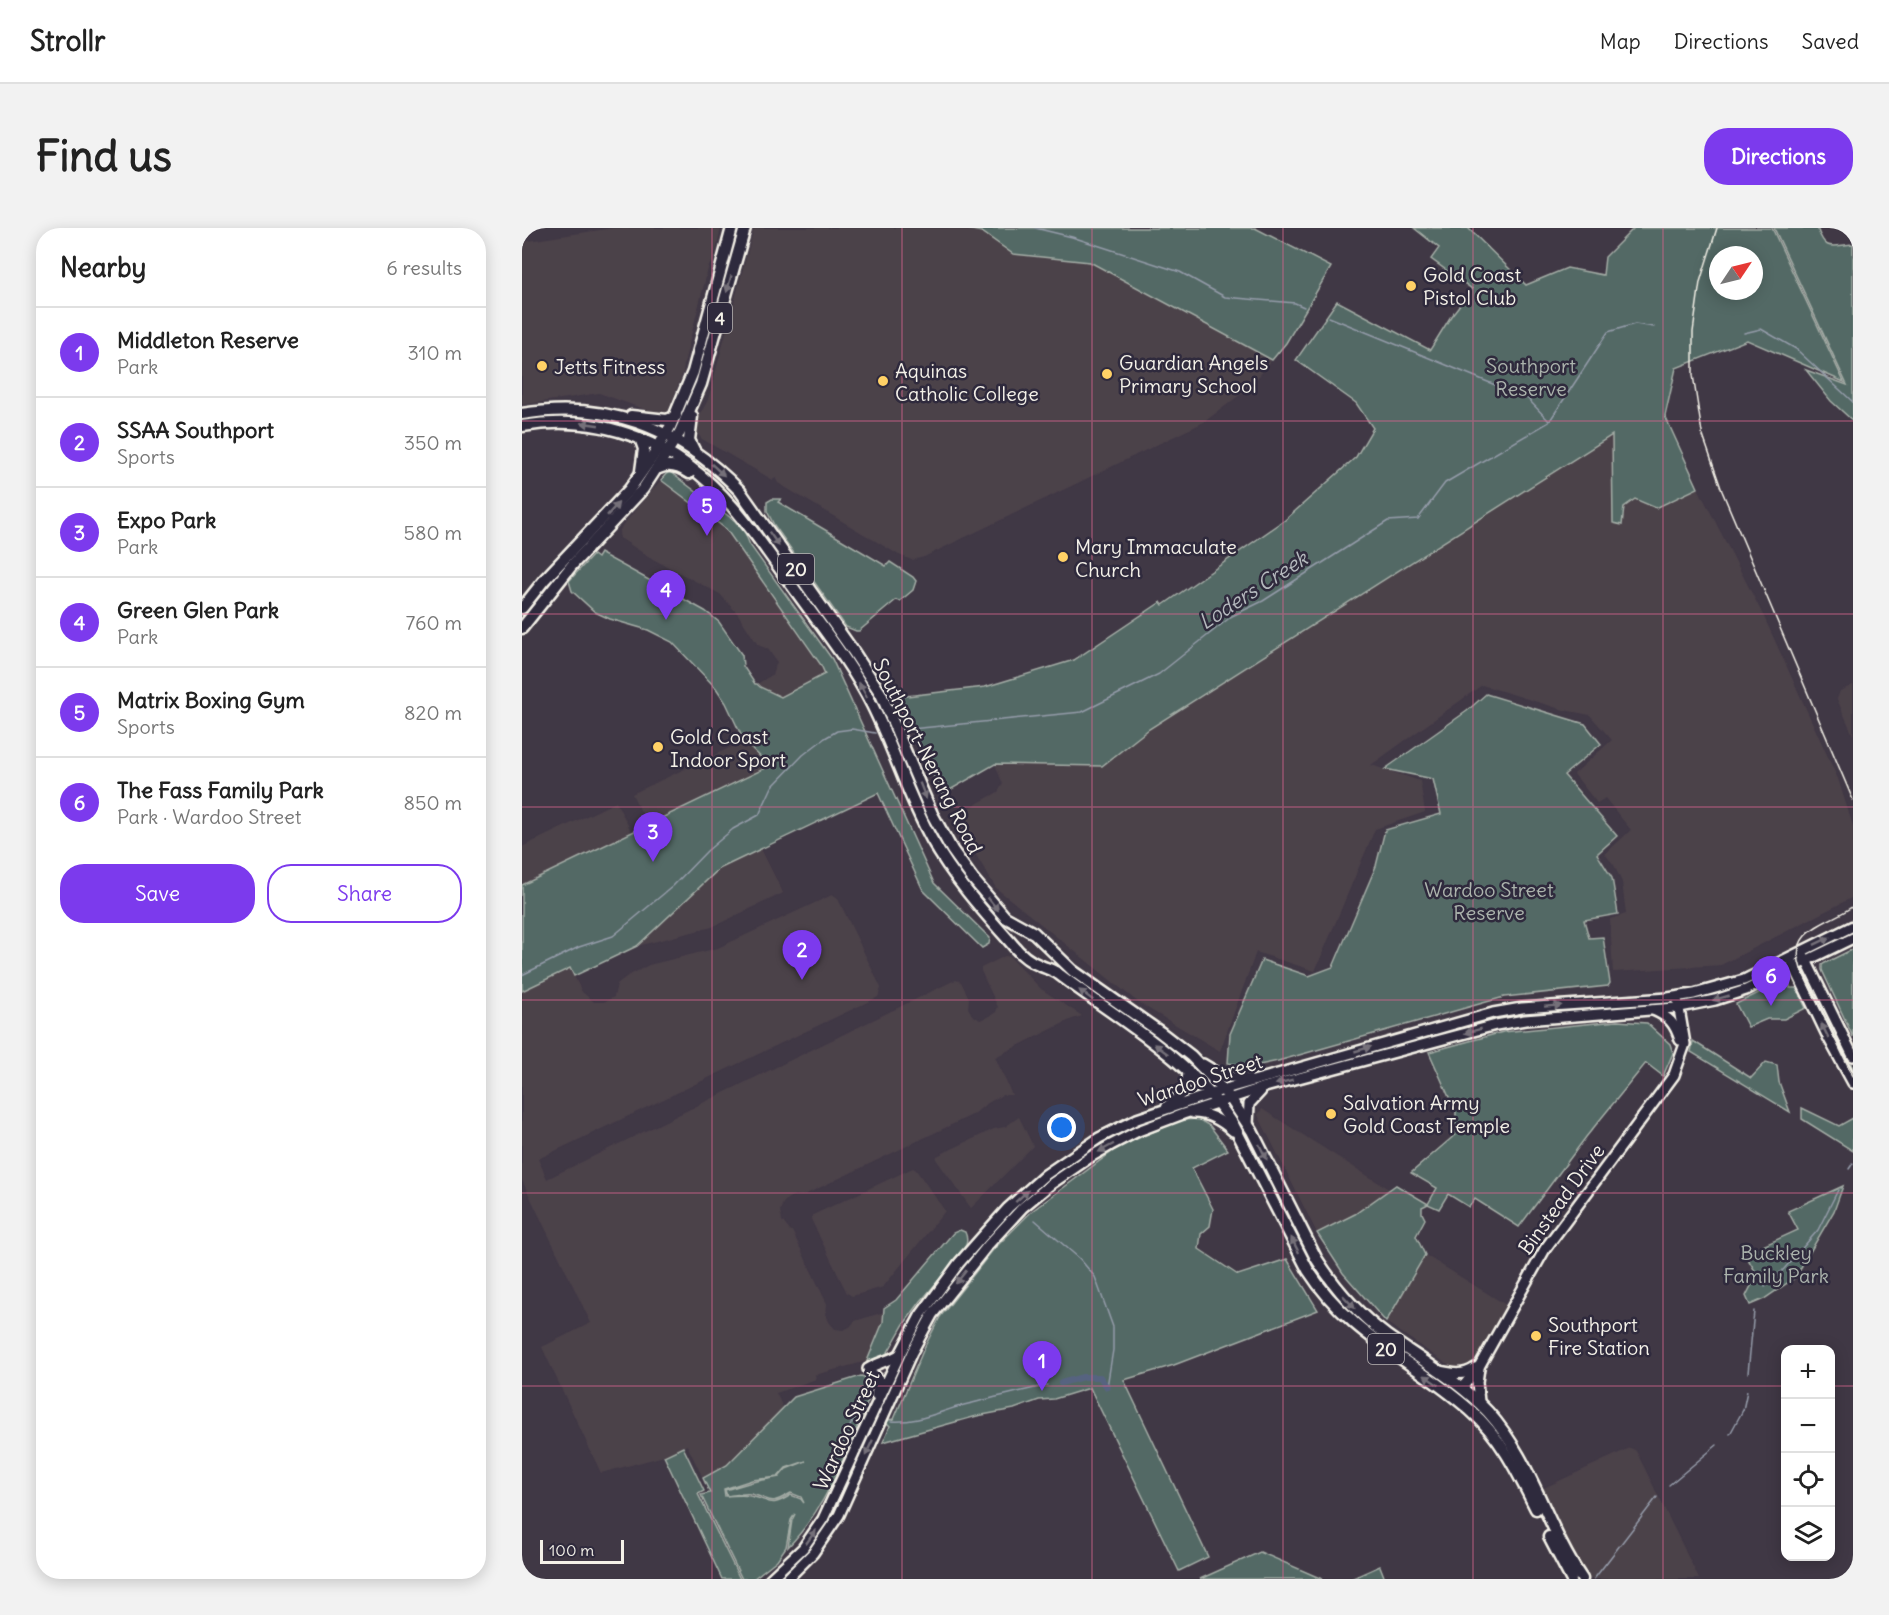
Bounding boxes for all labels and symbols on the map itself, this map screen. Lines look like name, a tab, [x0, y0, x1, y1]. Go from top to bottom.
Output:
north arrow	[1709, 246, 1763, 300]
place label: Gold Coast Pistol Club	[1423, 262, 1521, 310]
one-way arrow	[724, 276, 733, 294]
marker: Gold Coast Pistol Club	[1404, 279, 1418, 293]
road number: 4	[708, 303, 732, 333]
place label: Guardian Angels Primary School	[1119, 350, 1268, 398]
park label: Southport Reserve	[1486, 353, 1576, 401]
place label: Jetts Fitness	[554, 354, 665, 379]
place label: Aquinas Catholic College	[895, 358, 1039, 406]
marker: Jetts Fitness	[535, 359, 549, 373]
marker: Guardian Angels Primary School	[1100, 367, 1114, 381]
marker: Aquinas Catholic College	[876, 374, 890, 388]
one-way arrow	[580, 419, 599, 428]
one-way arrow	[711, 463, 726, 477]
pin: 5	[688, 486, 726, 536]
one-way arrow	[606, 501, 620, 516]
one-way arrow	[768, 530, 780, 546]
place label: Mary Immaculate Church	[1075, 534, 1237, 582]
water label: Loders Creek	[1193, 544, 1314, 635]
marker: Mary Immaculate Church	[1056, 550, 1070, 564]
road number: 20	[778, 554, 814, 584]
pin: 4	[646, 570, 686, 620]
street label: Southport-Nerang Road	[868, 654, 988, 858]
one-way arrow	[858, 682, 869, 698]
place label: Gold Coast Indoor Sport	[670, 724, 786, 772]
marker: Gold Coast Indoor Sport	[651, 740, 665, 754]
one-way arrow	[918, 782, 928, 800]
pin: 3	[634, 812, 672, 862]
park label: Wardoo Street Reserve	[1424, 877, 1554, 925]
one-way arrow	[986, 896, 999, 912]
pin: 2	[782, 930, 822, 980]
one-way arrow	[1813, 937, 1830, 946]
pin: 6	[1752, 956, 1790, 1006]
one-way arrow	[1078, 989, 1094, 1001]
one-way arrow	[1712, 994, 1730, 1003]
one-way arrow	[1543, 1001, 1562, 1010]
one-way arrow	[1820, 1023, 1830, 1040]
one-way arrow	[1463, 1027, 1482, 1037]
one-way arrow	[1154, 1043, 1170, 1055]
one-way arrow	[1354, 1044, 1373, 1054]
street label: Wardoo Street	[1135, 1048, 1266, 1112]
one-way arrow	[1275, 1078, 1293, 1087]
place label: Salvation Army Gold Coast Temple	[1343, 1090, 1510, 1138]
marker: Salvation Army Gold Coast Temple	[1324, 1107, 1338, 1121]
your location	[1047, 1113, 1076, 1142]
street label: Binstead Drive	[1512, 1139, 1610, 1259]
one-way arrow	[1097, 1143, 1114, 1153]
one-way arrow	[1258, 1144, 1268, 1161]
one-way arrow	[1015, 1189, 1029, 1203]
one-way arrow	[1290, 1236, 1299, 1253]
park label: Buckley Family Park	[1723, 1240, 1829, 1288]
one-way arrow	[955, 1269, 968, 1285]
one-way arrow	[1342, 1295, 1356, 1309]
place label: Southport Fire Station	[1548, 1312, 1650, 1360]
marker: Southport Fire Station	[1529, 1329, 1543, 1343]
road number: 20	[1368, 1334, 1404, 1364]
pin: 1	[1022, 1342, 1062, 1391]
street label: Wardoo Street	[807, 1366, 885, 1494]
one-way arrow	[1423, 1374, 1439, 1386]
one-way arrow	[865, 1439, 874, 1456]
one-way arrow	[805, 1529, 817, 1545]
scale bar	[540, 1537, 624, 1564]

